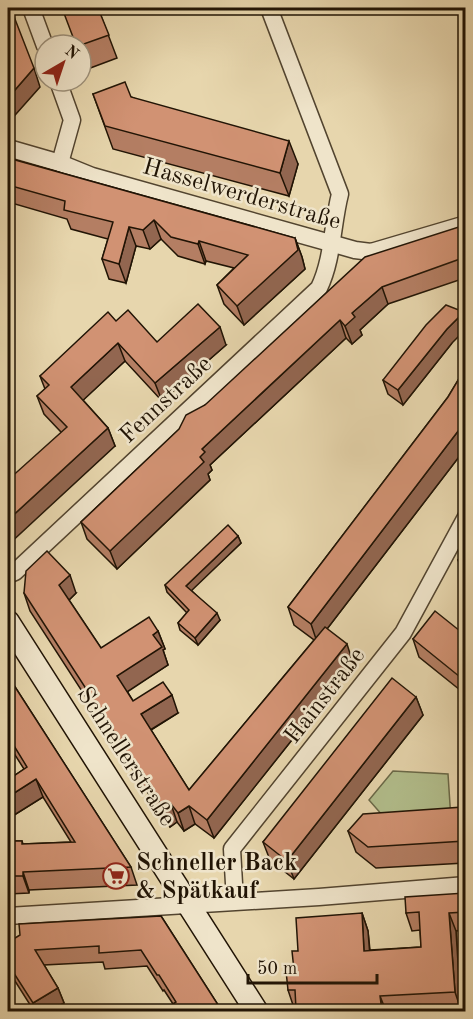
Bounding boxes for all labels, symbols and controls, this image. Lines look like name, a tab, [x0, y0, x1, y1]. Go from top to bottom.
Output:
north arrow	[33, 33, 93, 93]
text: N	[61, 43, 82, 63]
street label: Hasselwerderstraße	[140, 155, 343, 235]
street label: Fennstraße	[116, 352, 217, 449]
street label: Hainstraße	[281, 644, 370, 749]
street label: Schnellerstraße	[72, 683, 179, 831]
place label: Schneller Back & Spätkauf	[136, 852, 297, 904]
supermarket icon: Schneller Back & Spätkauf	[101, 861, 131, 891]
scale bar	[248, 947, 377, 985]
text: 50 m	[257, 960, 297, 978]

